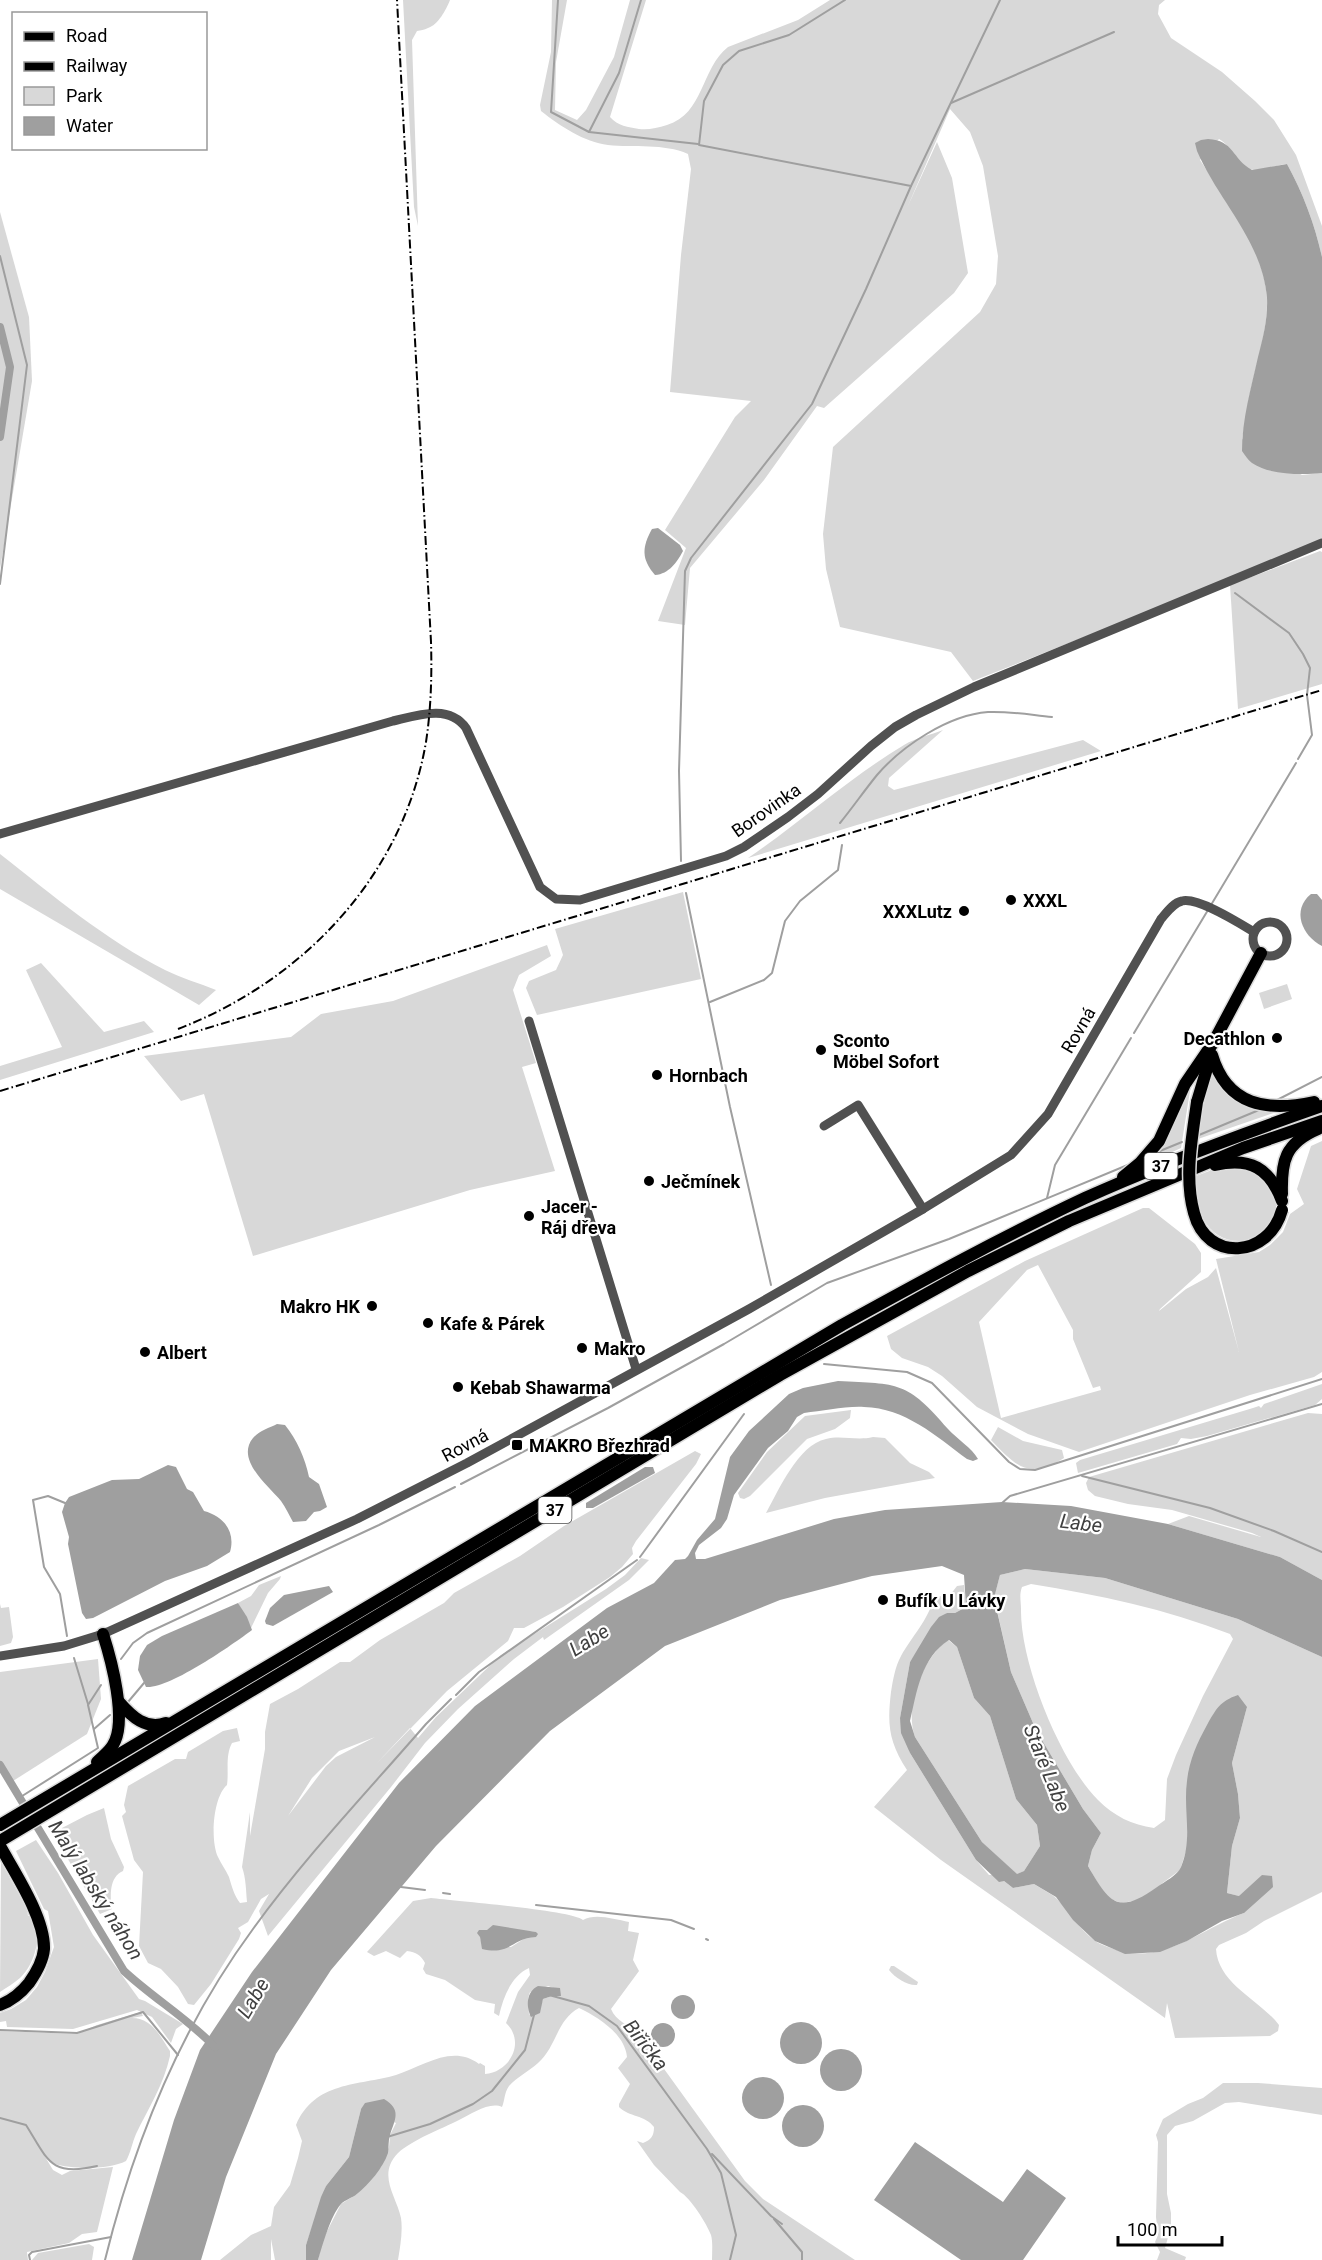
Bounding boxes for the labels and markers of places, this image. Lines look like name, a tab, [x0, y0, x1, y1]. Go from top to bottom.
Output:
place label: XXXL	[1023, 890, 1067, 911]
marker: XXXL	[1004, 893, 1018, 907]
place label: XXXLutz	[883, 901, 952, 922]
marker: XXXLutz	[957, 904, 971, 918]
place label: Decathlon	[1183, 1028, 1265, 1049]
place label: Sconto Möbel Sofort	[833, 1030, 939, 1072]
marker: Decathlon	[1270, 1031, 1284, 1045]
marker: Sconto Möbel Sofort	[814, 1043, 828, 1057]
place label: Hornbach	[669, 1065, 748, 1086]
marker: Hornbach	[650, 1068, 664, 1082]
place label: Ječmínek	[661, 1171, 740, 1192]
marker: Ječmínek	[642, 1174, 656, 1188]
place label: Jacer - Ráj dřeva	[541, 1196, 616, 1238]
marker: Jacer - Ráj dřeva	[522, 1209, 536, 1223]
place label: Makro HK	[280, 1296, 361, 1317]
marker: Makro HK	[365, 1299, 379, 1313]
place label: Kafe & Párek	[440, 1313, 545, 1334]
marker: Kafe & Párek	[421, 1316, 435, 1330]
place label: Makro	[594, 1338, 646, 1359]
marker: Makro	[575, 1341, 589, 1355]
place label: Albert	[157, 1342, 207, 1363]
marker: Albert	[138, 1345, 152, 1359]
place label: Kebab Shawarma	[470, 1377, 611, 1398]
marker: Kebab Shawarma	[451, 1380, 465, 1394]
place label: MAKRO Březhrad	[529, 1435, 670, 1456]
marker: MAKRO Březhrad	[510, 1438, 524, 1452]
place label: Bufík U Lávky	[895, 1590, 1006, 1611]
marker: Bufík U Lávky	[876, 1593, 890, 1607]

